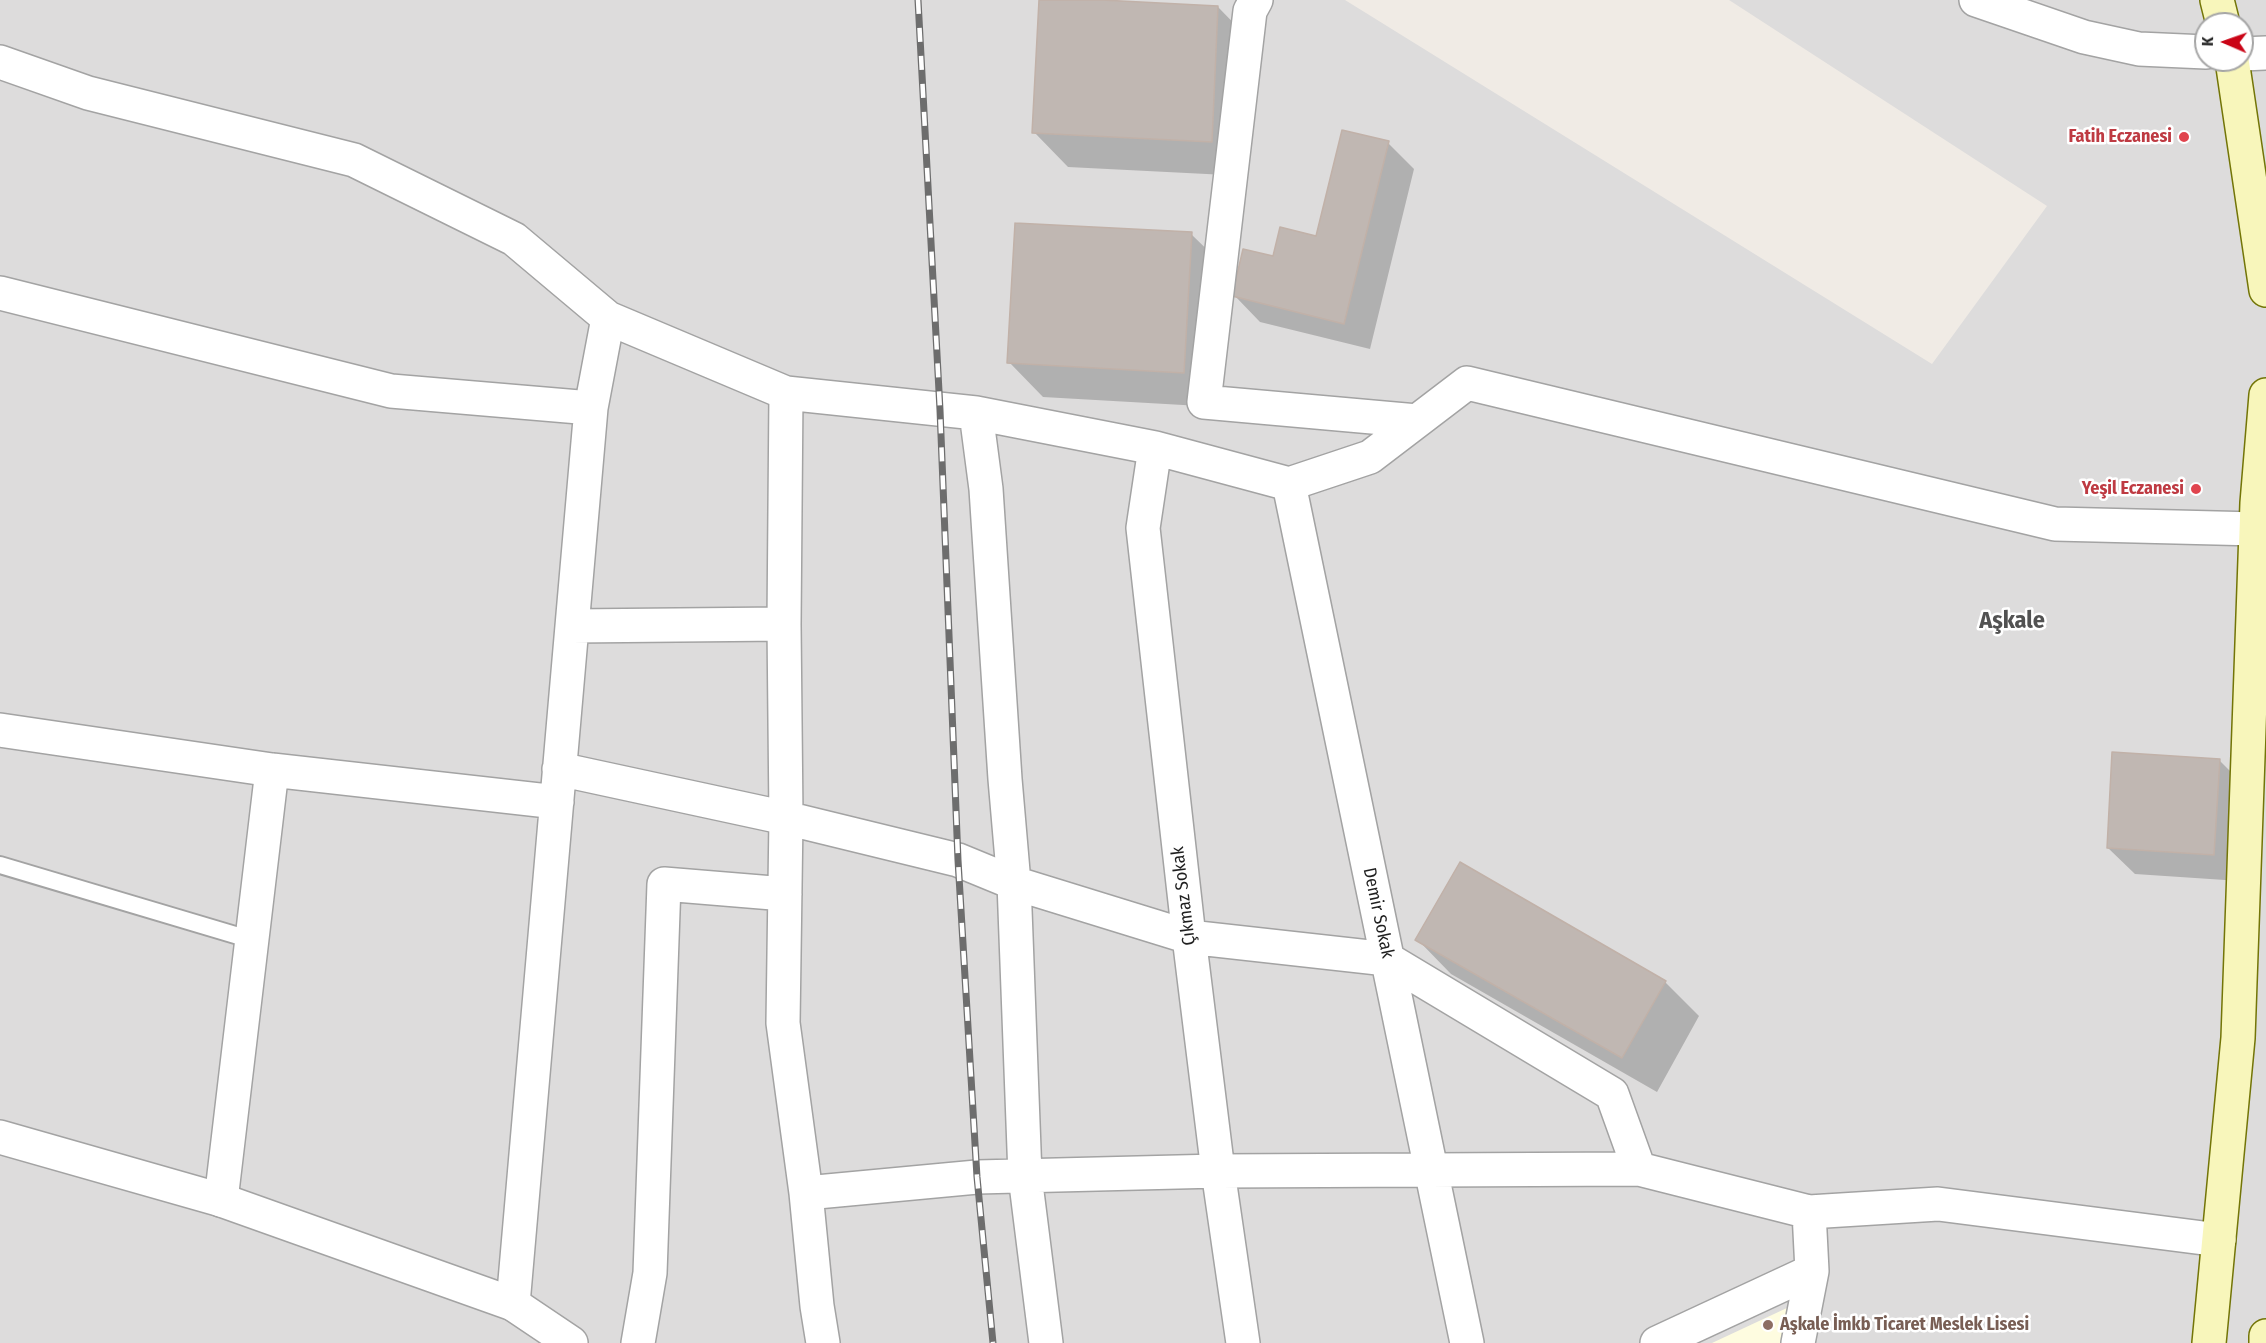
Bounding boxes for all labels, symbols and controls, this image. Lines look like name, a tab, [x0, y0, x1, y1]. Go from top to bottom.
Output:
north arrow	[2194, 12, 2254, 72]
text: K	[2198, 36, 2217, 46]
place label: Fatih Eczanesi	[2069, 126, 2172, 148]
marker: Fatih Eczanesi	[2177, 130, 2191, 144]
place label: Yeşil Eczanesi	[2082, 478, 2184, 500]
marker: Yeşil Eczanesi	[2189, 482, 2203, 496]
district label: Aşkale	[1979, 607, 2045, 635]
street label: Çıkmaz Sokak	[1167, 845, 1201, 947]
street label: Demir Sokak	[1358, 866, 1398, 960]
place label: Aşkale İmkb Ticaret Meslek Lisesi	[1780, 1314, 2029, 1336]
marker: Aşkale İmkb Ticaret Meslek Lisesi	[1761, 1318, 1775, 1332]

